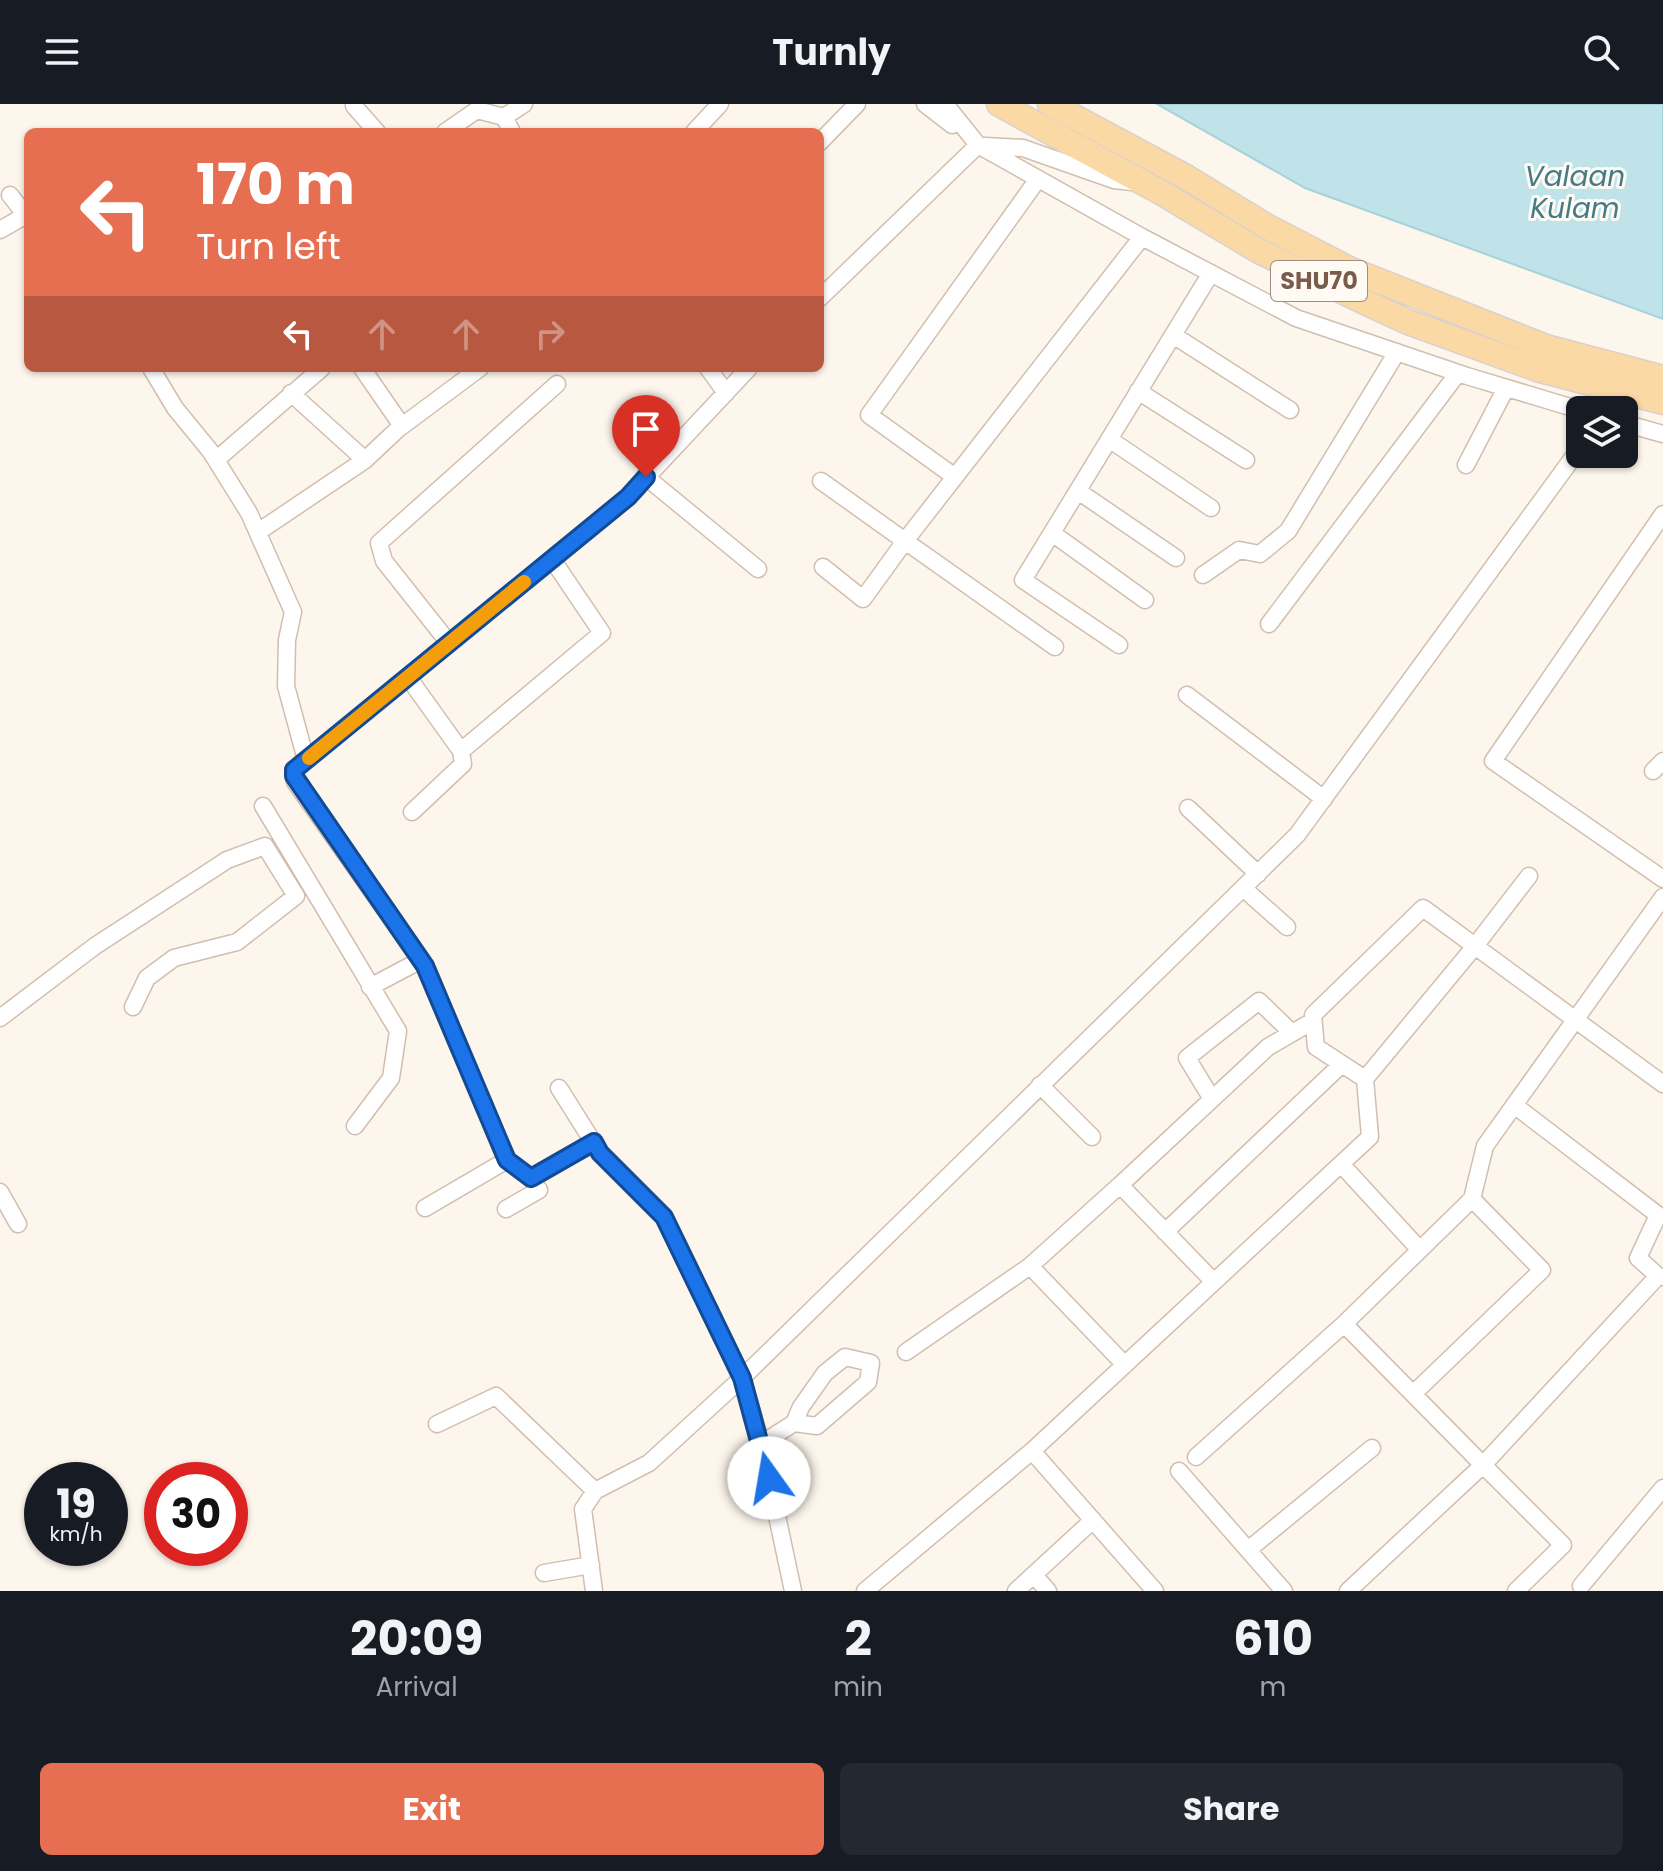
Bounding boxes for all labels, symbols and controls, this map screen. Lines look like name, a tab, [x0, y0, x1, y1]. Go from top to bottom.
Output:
text: Turnly	[772, 27, 891, 78]
icon: menu	[40, 30, 84, 74]
icon: search	[1579, 30, 1623, 74]
text: 170 m	[196, 145, 355, 224]
water label: Valaan Kulam	[1525, 157, 1625, 228]
icon: left	[64, 160, 168, 264]
text: Turn left	[196, 221, 341, 272]
road number: SHU70	[1271, 261, 1367, 301]
icon: left	[276, 312, 320, 356]
icon: ahead	[360, 312, 404, 356]
icon: ahead	[444, 312, 488, 356]
icon: right	[528, 312, 572, 356]
pin	[612, 395, 680, 477]
map controls	[1566, 396, 1638, 468]
button: layers	[1566, 396, 1638, 468]
icon: arrive	[624, 407, 668, 451]
position arrow	[727, 1436, 811, 1520]
speed limit sign: 30	[144, 1462, 248, 1566]
text: 19	[56, 1476, 96, 1532]
text: km/h	[49, 1520, 103, 1548]
text: 20:09	[350, 1605, 483, 1672]
text: 2	[844, 1605, 872, 1672]
text: 610	[1233, 1605, 1313, 1672]
text: Arrival	[376, 1669, 458, 1705]
text: min	[833, 1669, 883, 1705]
text: m	[1260, 1669, 1286, 1705]
button: Exit	[40, 1763, 824, 1855]
button: Share	[840, 1763, 1623, 1855]

